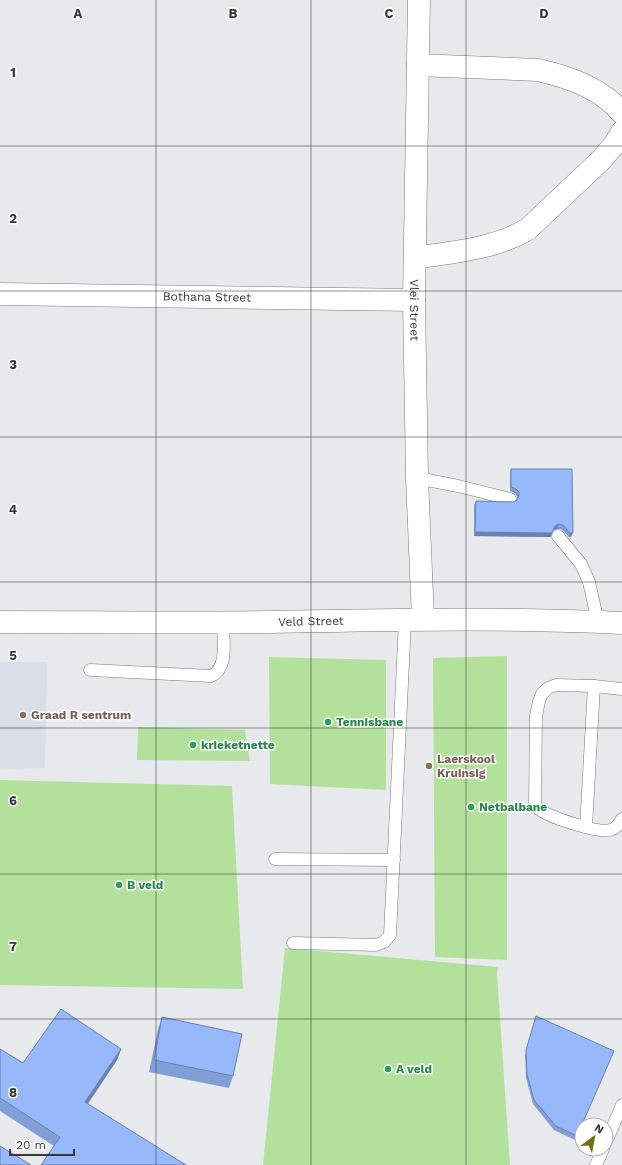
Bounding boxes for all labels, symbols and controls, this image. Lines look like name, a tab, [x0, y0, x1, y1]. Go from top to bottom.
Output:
text: A	[74, 6, 83, 21]
text: B	[229, 6, 238, 21]
text: C	[385, 6, 394, 21]
text: D	[539, 6, 549, 21]
text: 1	[10, 65, 16, 80]
text: 2	[9, 211, 17, 226]
street label: Vlei Street	[407, 279, 422, 341]
street label: Bothana Street	[163, 289, 251, 305]
text: 3	[9, 357, 17, 372]
text: 4	[9, 502, 18, 517]
street label: Veld Street	[278, 614, 344, 629]
text: 5	[9, 648, 17, 663]
place label: Graad R sentrum	[31, 708, 131, 722]
marker: Graad R sentrum	[18, 710, 28, 720]
place label: Tennisbane	[336, 715, 403, 729]
marker: Tennisbane	[323, 717, 333, 727]
place label: krieketnette	[201, 738, 275, 752]
marker: krieketnette	[188, 740, 198, 750]
place label: Laerskool Kruinsig	[437, 752, 495, 780]
marker: Laerskool Kruinsig	[424, 761, 434, 771]
text: 6	[9, 793, 17, 808]
place label: Netbalbane	[479, 800, 547, 814]
marker: Netbalbane	[466, 802, 476, 812]
place label: B veld	[127, 878, 163, 892]
marker: B veld	[114, 880, 124, 890]
text: 7	[9, 939, 17, 954]
place label: A veld	[396, 1062, 432, 1076]
marker: A veld	[383, 1064, 393, 1074]
text: 8	[9, 1085, 17, 1100]
north arrow	[574, 1117, 614, 1157]
text: N	[592, 1121, 606, 1137]
scale bar	[10, 1131, 74, 1157]
text: 20 m	[16, 1138, 46, 1152]

